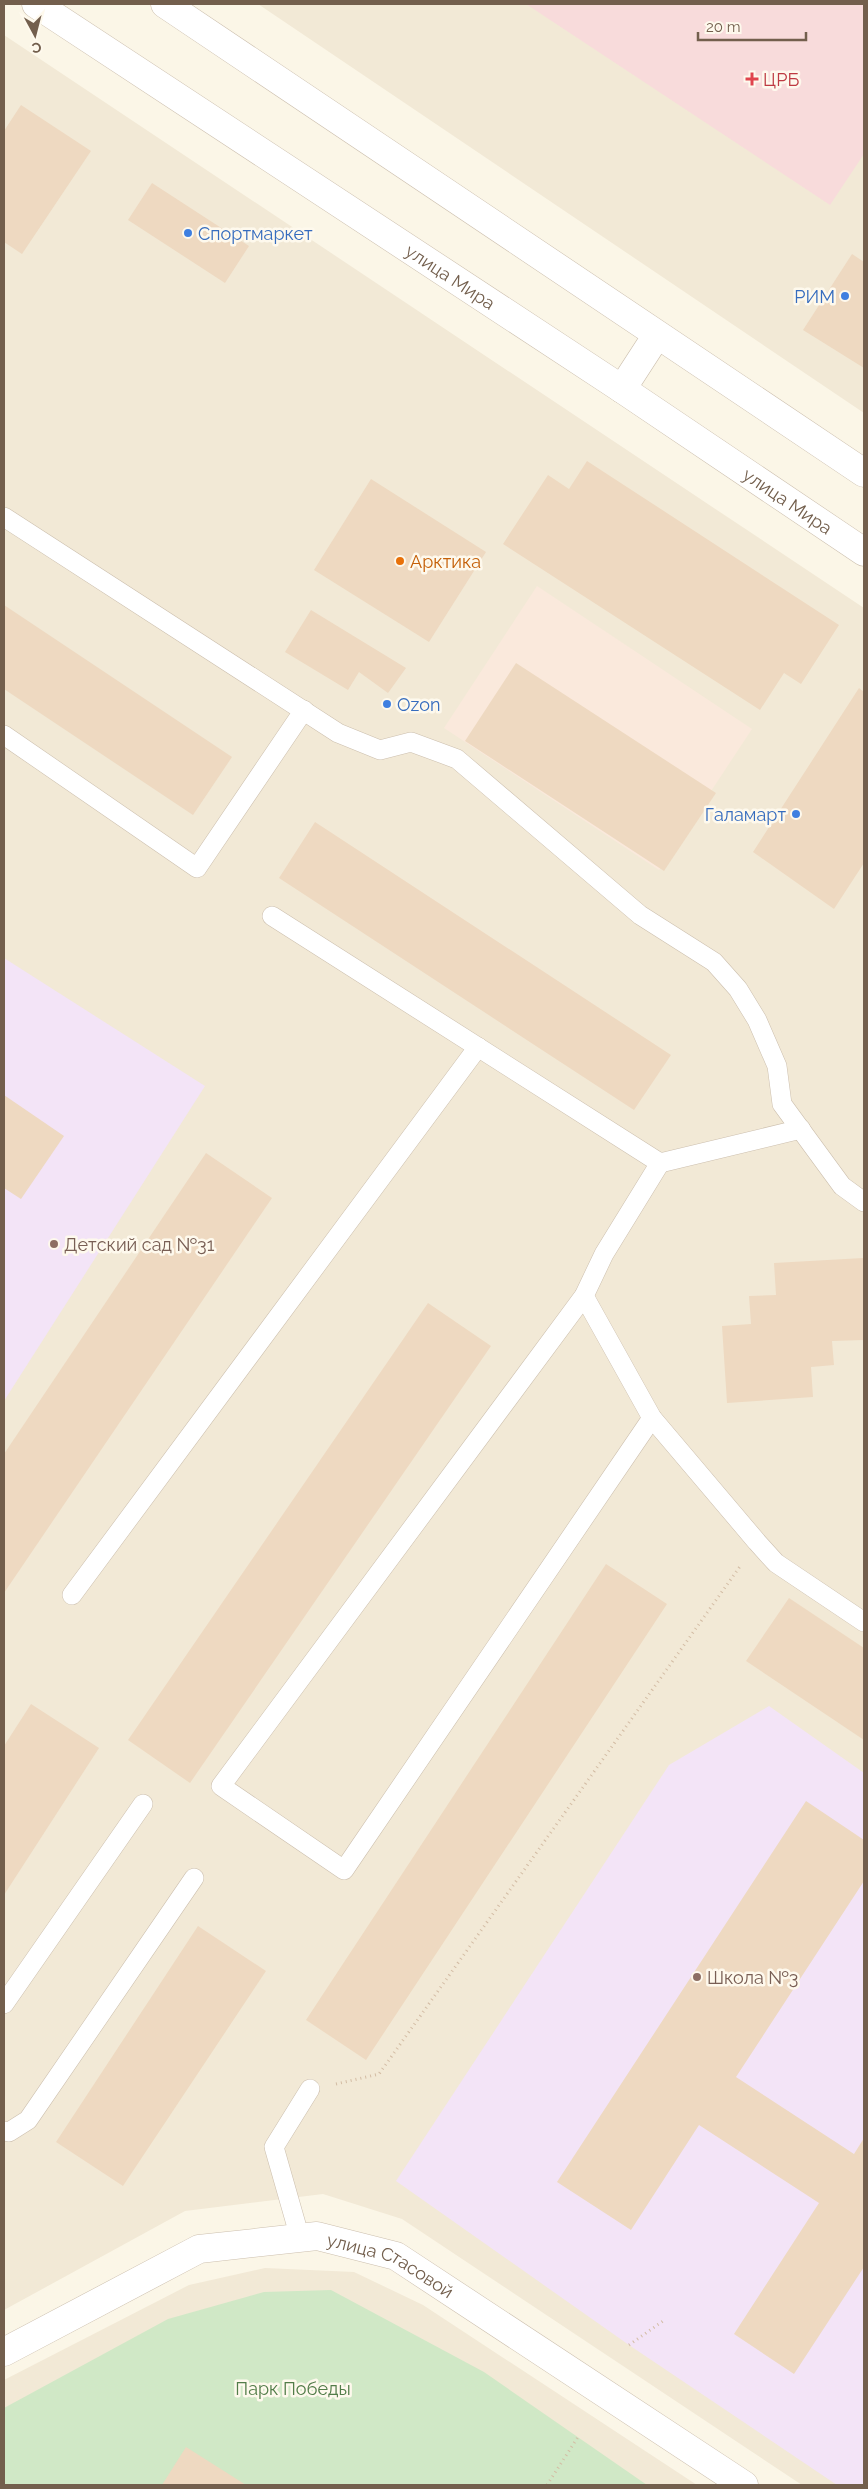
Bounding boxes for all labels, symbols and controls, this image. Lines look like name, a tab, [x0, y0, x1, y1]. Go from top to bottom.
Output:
north arrow	[10, 10, 60, 60]
scale bar	[698, 10, 806, 42]
text: 20 m	[706, 18, 741, 36]
text: С	[30, 39, 42, 56]
place label: ЦРБ	[763, 69, 799, 90]
marker: ЦРБ	[745, 72, 759, 86]
place label: Спортмаркет	[198, 223, 313, 244]
marker: Спортмаркет	[182, 227, 194, 239]
street label: улица Мира	[402, 239, 499, 313]
place label: РИМ	[794, 286, 835, 307]
marker: РИМ	[839, 290, 851, 302]
street label: улица Мира	[739, 463, 836, 538]
place label: Арктика	[410, 551, 481, 572]
marker: Арктика	[394, 555, 406, 567]
place label: Ozon	[397, 694, 440, 715]
marker: Ozon	[381, 698, 393, 710]
place label: Галамарт	[705, 804, 786, 825]
marker: Галамарт	[790, 808, 802, 820]
place label: Детский сад №31	[64, 1234, 215, 1255]
marker: Детский сад №31	[48, 1238, 60, 1250]
place label: Школа №3	[707, 1967, 798, 1988]
marker: Школа №3	[691, 1971, 703, 1983]
street label: улица Стасовой	[325, 2228, 458, 2302]
park label: Парк Победы	[235, 2378, 351, 2399]

